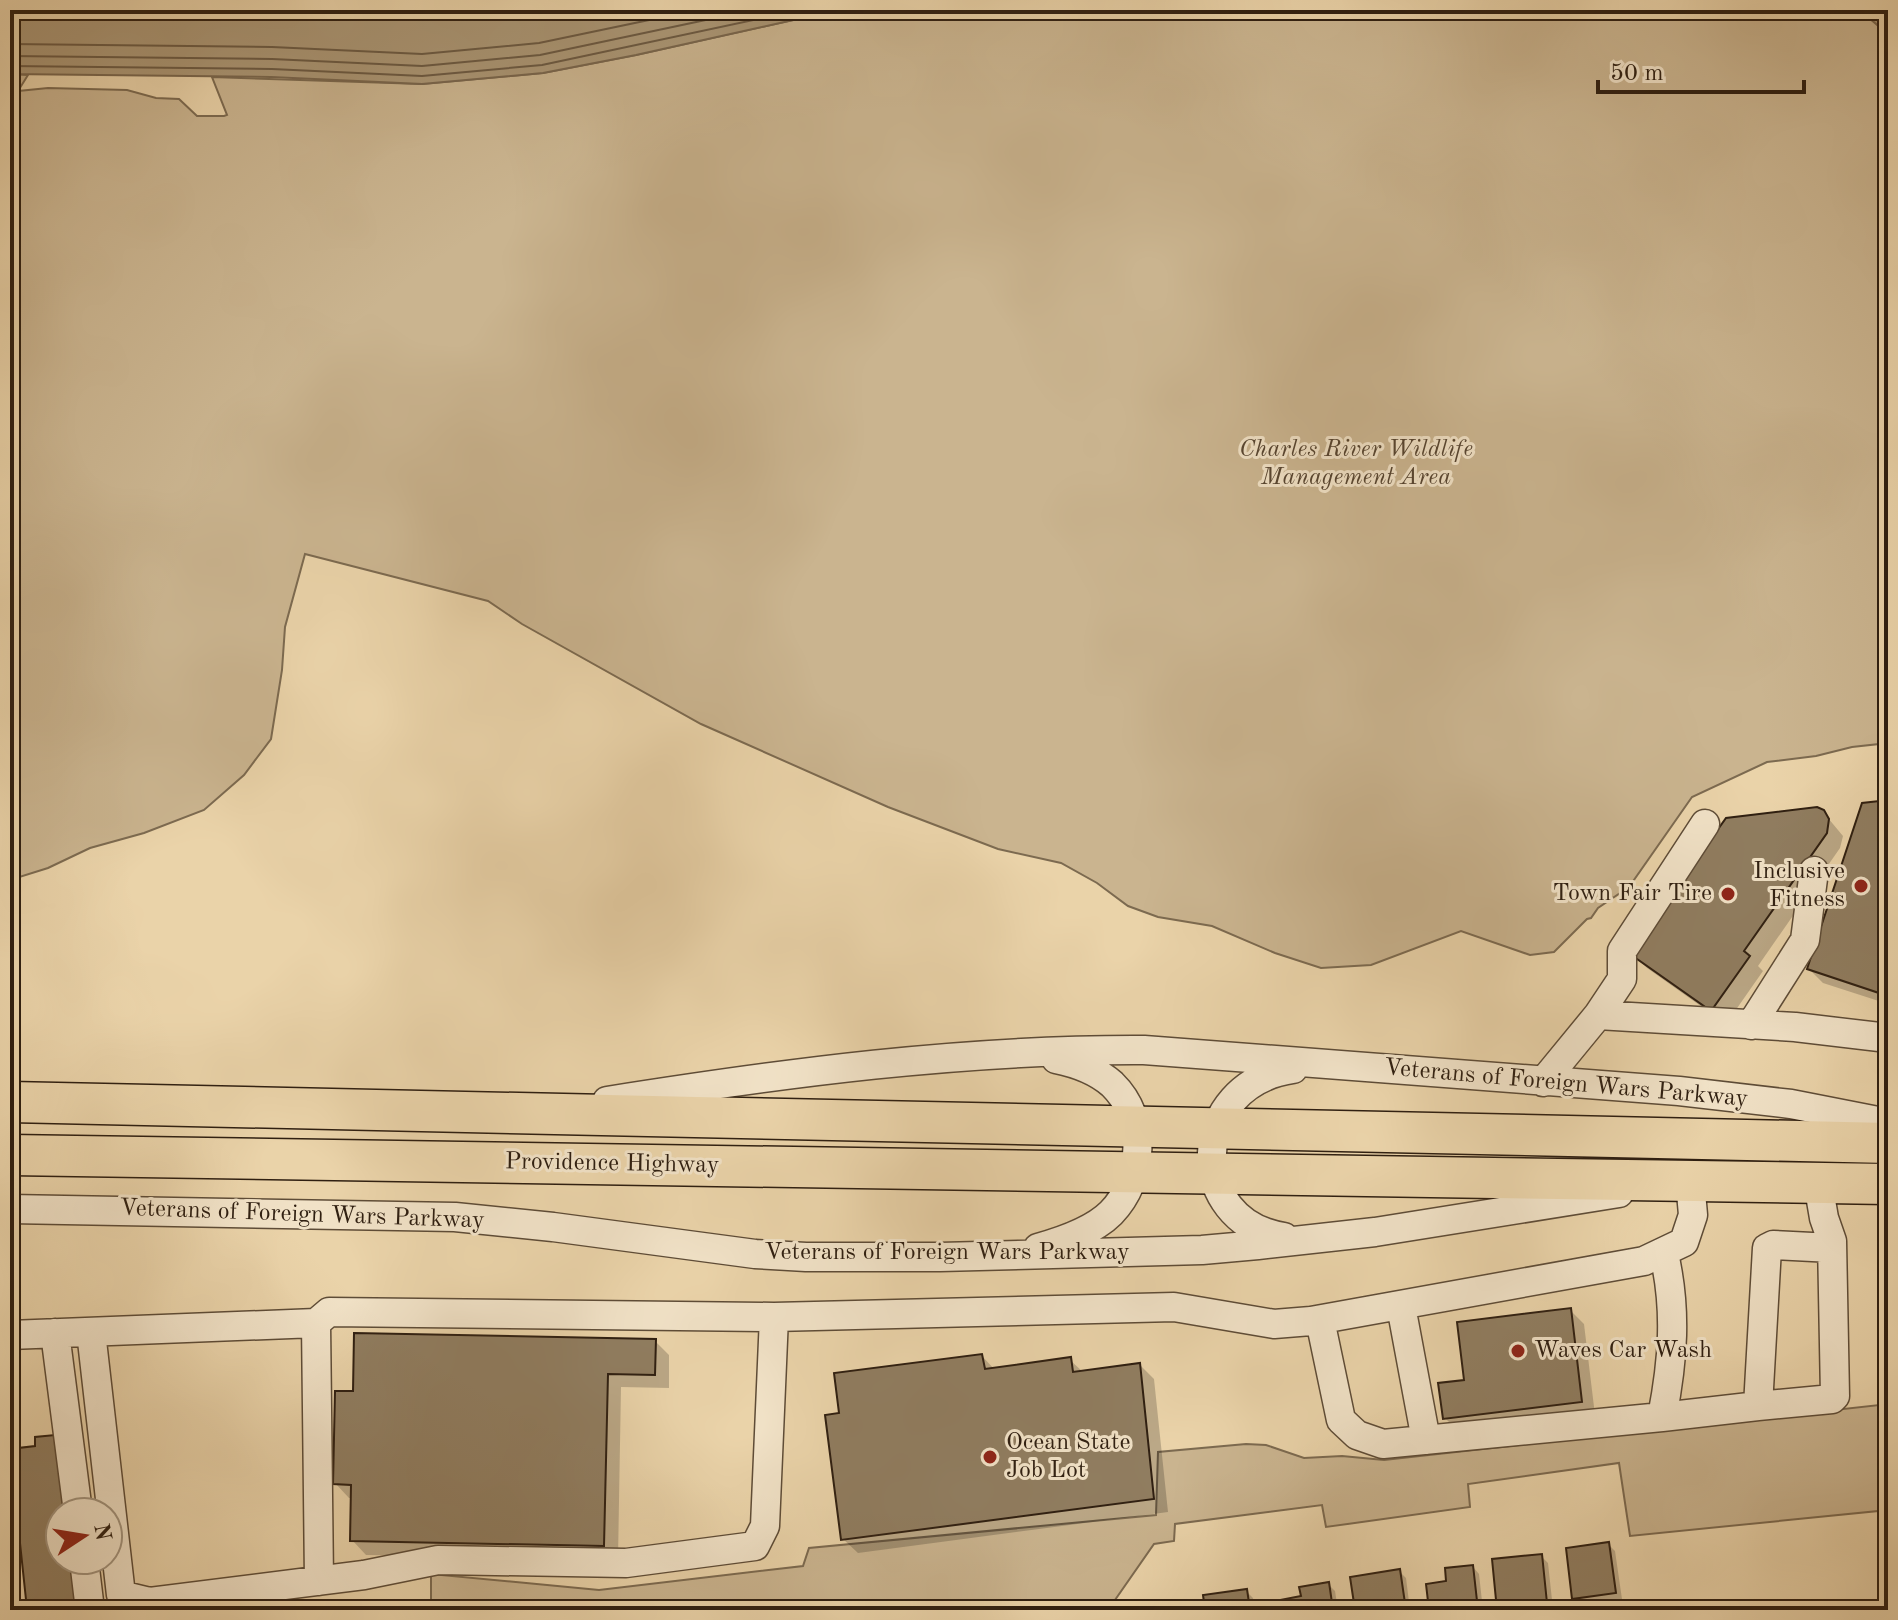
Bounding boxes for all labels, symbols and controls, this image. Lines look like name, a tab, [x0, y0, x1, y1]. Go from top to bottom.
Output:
scale bar	[1598, 44, 1804, 94]
text: 50 m	[1610, 62, 1664, 86]
park label: Charles River Wildlife Management Area	[1239, 438, 1473, 490]
place label: Inclusive Fitness	[1753, 860, 1845, 912]
marker: Inclusive Fitness	[1852, 877, 1870, 895]
place label: Town Fair Tire	[1553, 882, 1712, 906]
marker: Town Fair Tire	[1719, 885, 1737, 903]
street label: Veterans of Foreign Wars Parkway	[1383, 1056, 1749, 1112]
street label: Providence Highway	[505, 1150, 720, 1178]
street label: Veterans of Foreign Wars Parkway	[119, 1197, 485, 1233]
street label: Veterans of Foreign Wars Parkway	[764, 1241, 1130, 1265]
place label: Waves Car Wash	[1534, 1339, 1712, 1363]
marker: Waves Car Wash	[1509, 1342, 1527, 1360]
place label: Ocean State Job Lot	[1006, 1431, 1130, 1483]
marker: Ocean State Job Lot	[981, 1448, 999, 1466]
north arrow	[44, 1496, 124, 1576]
text: N	[89, 1522, 114, 1543]

